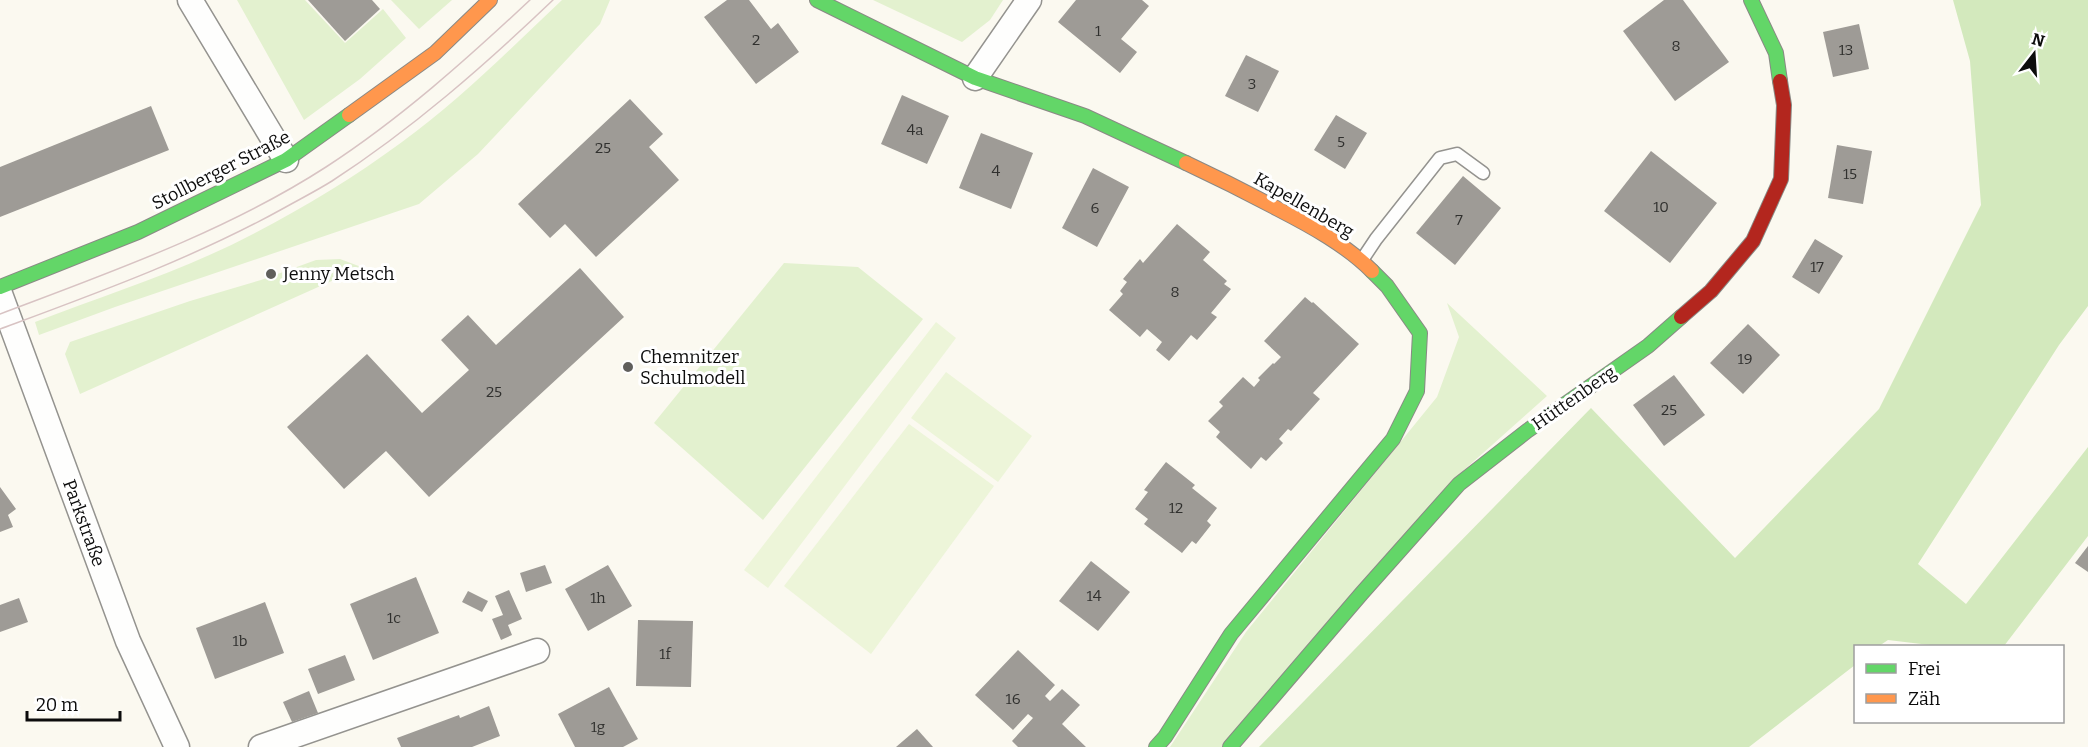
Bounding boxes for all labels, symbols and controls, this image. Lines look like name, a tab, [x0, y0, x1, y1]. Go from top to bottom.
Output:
house number: 1	[1095, 22, 1101, 40]
north arrow	[2004, 24, 2064, 84]
text: N	[2030, 29, 2047, 51]
house number: 2	[752, 31, 760, 49]
house number: 8	[1671, 37, 1681, 55]
house number: 13	[1839, 41, 1853, 59]
house number: 3	[1248, 75, 1256, 93]
house number: 4a	[907, 121, 923, 139]
street label: Stollberger Straße	[148, 126, 294, 214]
house number: 5	[1337, 133, 1345, 151]
house number: 25	[595, 139, 611, 157]
house number: 4	[992, 162, 1001, 180]
house number: 15	[1843, 165, 1857, 183]
street label: Kapellenberg	[1250, 167, 1358, 243]
house number: 10	[1653, 198, 1669, 216]
house number: 6	[1091, 199, 1100, 217]
house number: 7	[1455, 211, 1463, 229]
house number: 17	[1810, 258, 1824, 276]
place label: Jenny Metsch	[282, 263, 395, 285]
marker: Jenny Metsch	[264, 267, 278, 281]
house number: 8	[1170, 283, 1180, 301]
place label: Chemnitzer Schulmodell	[640, 346, 745, 389]
house number: 19	[1738, 350, 1752, 368]
marker: Chemnitzer Schulmodell	[621, 360, 635, 374]
street label: Hüttenberg	[1528, 361, 1620, 435]
house number: 25	[486, 383, 502, 401]
house number: 25	[1661, 401, 1677, 419]
street label: Parkstraße	[58, 476, 110, 570]
house number: 12	[1169, 499, 1183, 517]
house number: 14	[1087, 587, 1102, 605]
house number: 1h	[590, 589, 606, 607]
house number: 1c	[387, 609, 401, 627]
house number: 1b	[233, 632, 247, 650]
house number: 1f	[659, 645, 672, 663]
legend	[1854, 645, 2064, 723]
text: Frei	[1908, 658, 1941, 680]
scale bar	[27, 684, 120, 722]
text: Zäh	[1908, 688, 1940, 710]
house number: 16	[1006, 690, 1021, 708]
text: 20 m	[36, 694, 78, 716]
house number: 1g	[591, 718, 605, 736]

